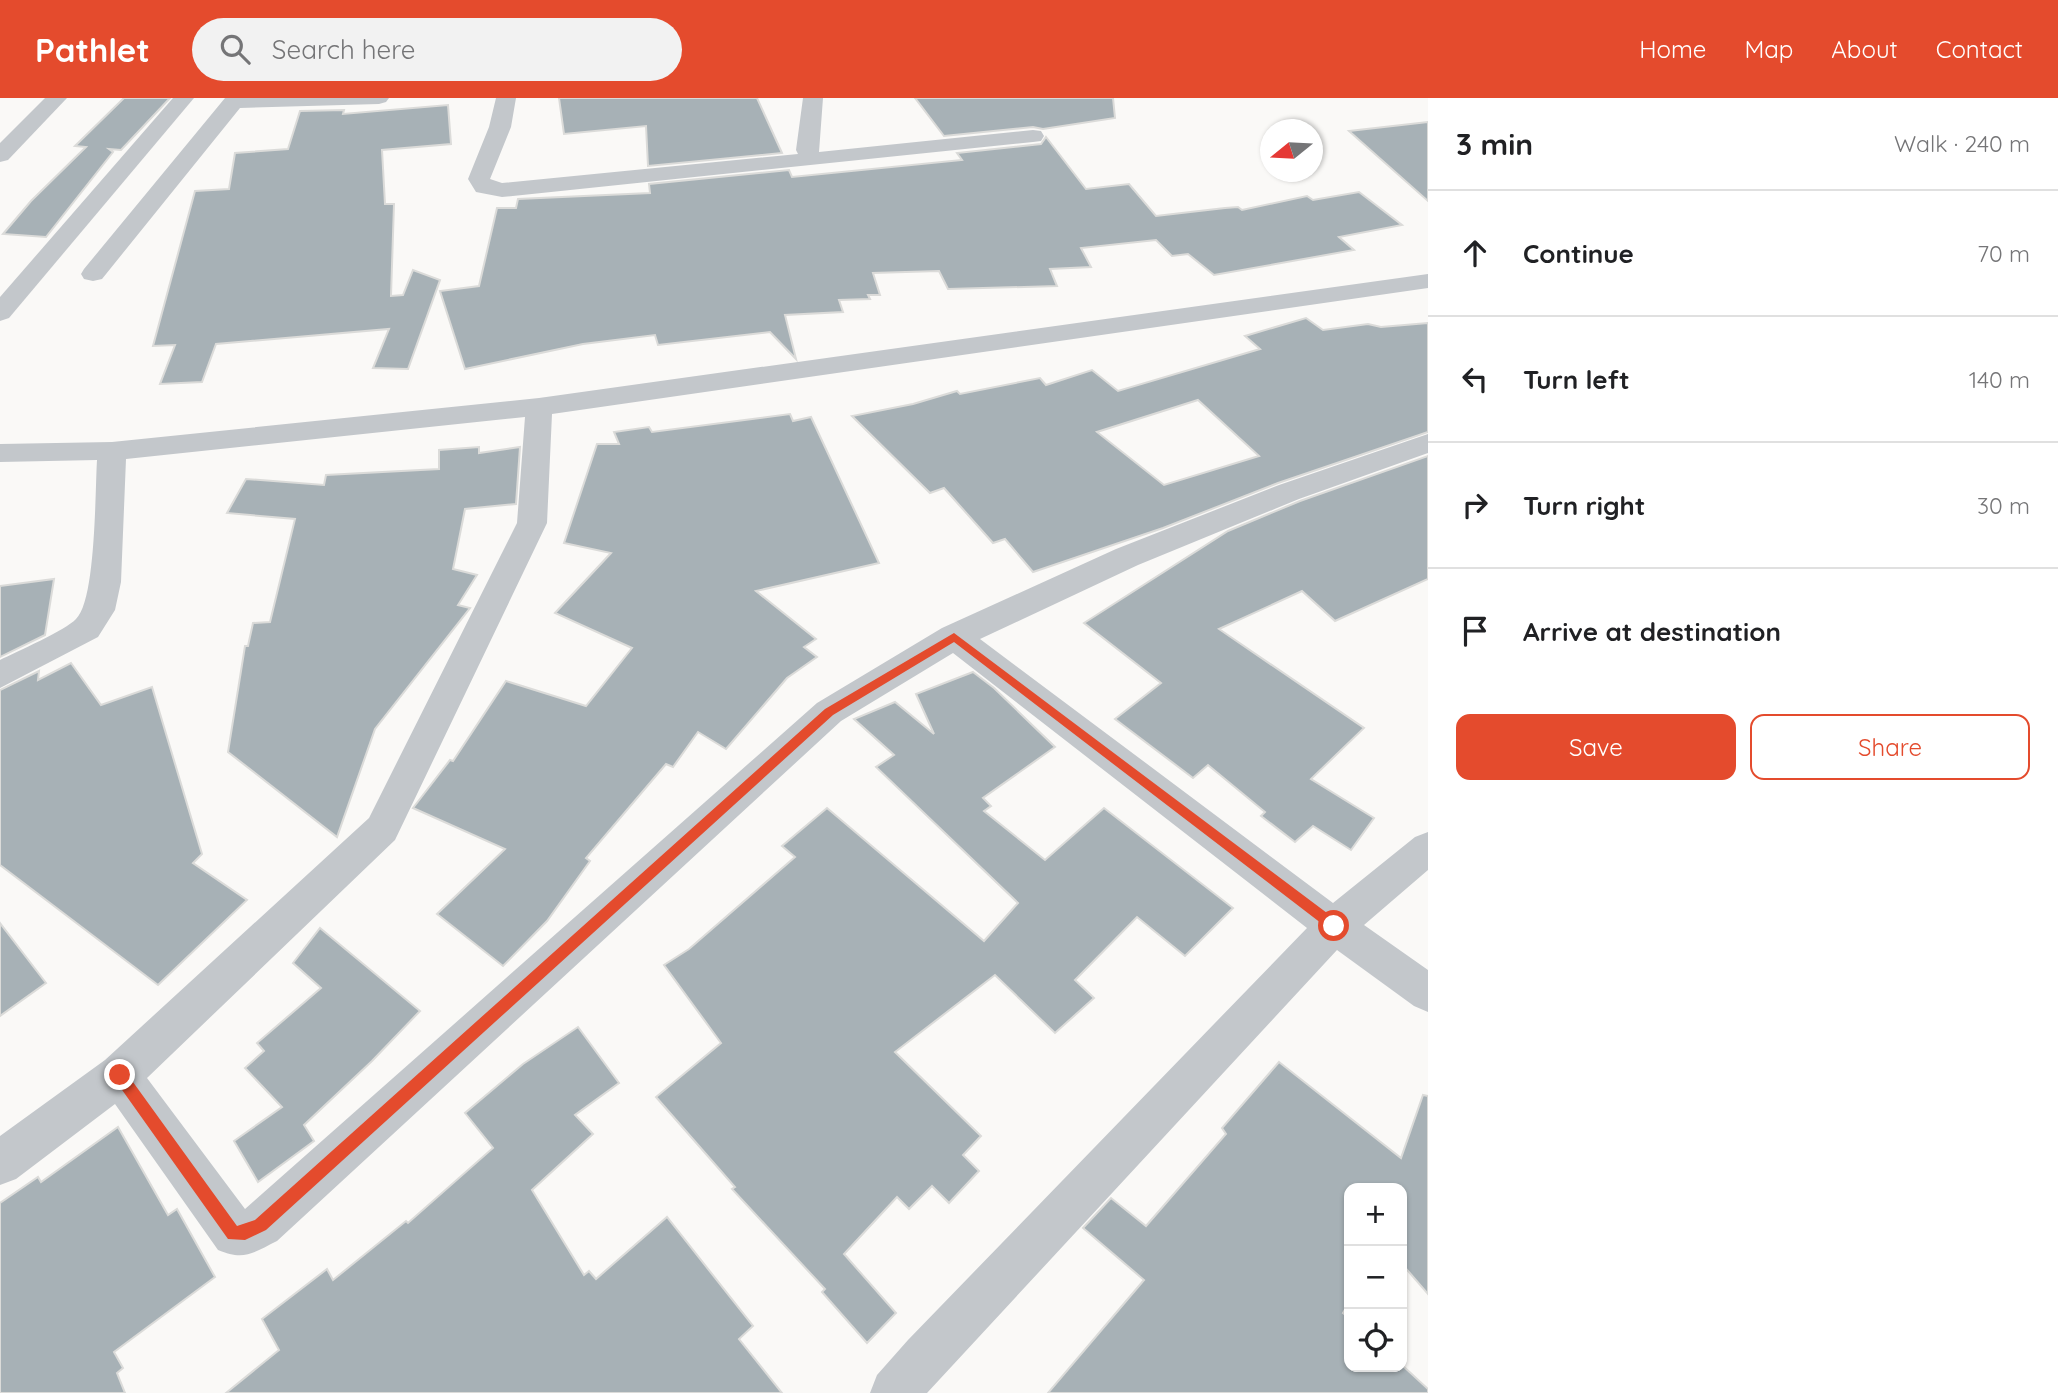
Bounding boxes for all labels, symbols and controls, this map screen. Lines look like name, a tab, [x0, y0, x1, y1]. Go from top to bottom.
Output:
search box	[192, 18, 682, 81]
text: Pathlet	[35, 29, 150, 70]
icon: search	[216, 30, 254, 68]
text: Search here	[272, 33, 415, 66]
text: Home	[1639, 34, 1706, 64]
text: Map	[1744, 34, 1793, 64]
text: About	[1831, 34, 1898, 64]
text: Contact	[1936, 34, 2023, 64]
north arrow	[1260, 119, 1323, 182]
text: 3 min	[1456, 125, 1533, 163]
text: Walk · 240 m	[1894, 129, 2030, 158]
icon: ahead	[1456, 234, 1494, 272]
text: Continue	[1523, 237, 1634, 270]
text: 70 m	[1977, 239, 2030, 268]
icon: left	[1456, 360, 1494, 398]
text: Turn left	[1523, 363, 1630, 396]
text: 140 m	[1969, 365, 2030, 394]
icon: right	[1456, 486, 1494, 524]
text: Turn right	[1523, 489, 1645, 522]
text: 30 m	[1977, 491, 2030, 520]
icon: arrive	[1456, 612, 1494, 650]
text: Arrive at destination	[1523, 615, 1781, 648]
button: Save	[1456, 714, 1736, 780]
button: Share	[1750, 714, 2030, 780]
route start	[1318, 910, 1349, 941]
route end	[104, 1059, 135, 1090]
map controls	[1344, 1183, 1407, 1372]
button: +	[1344, 1183, 1407, 1246]
button: −	[1344, 1246, 1407, 1309]
button: locate	[1344, 1309, 1407, 1372]

